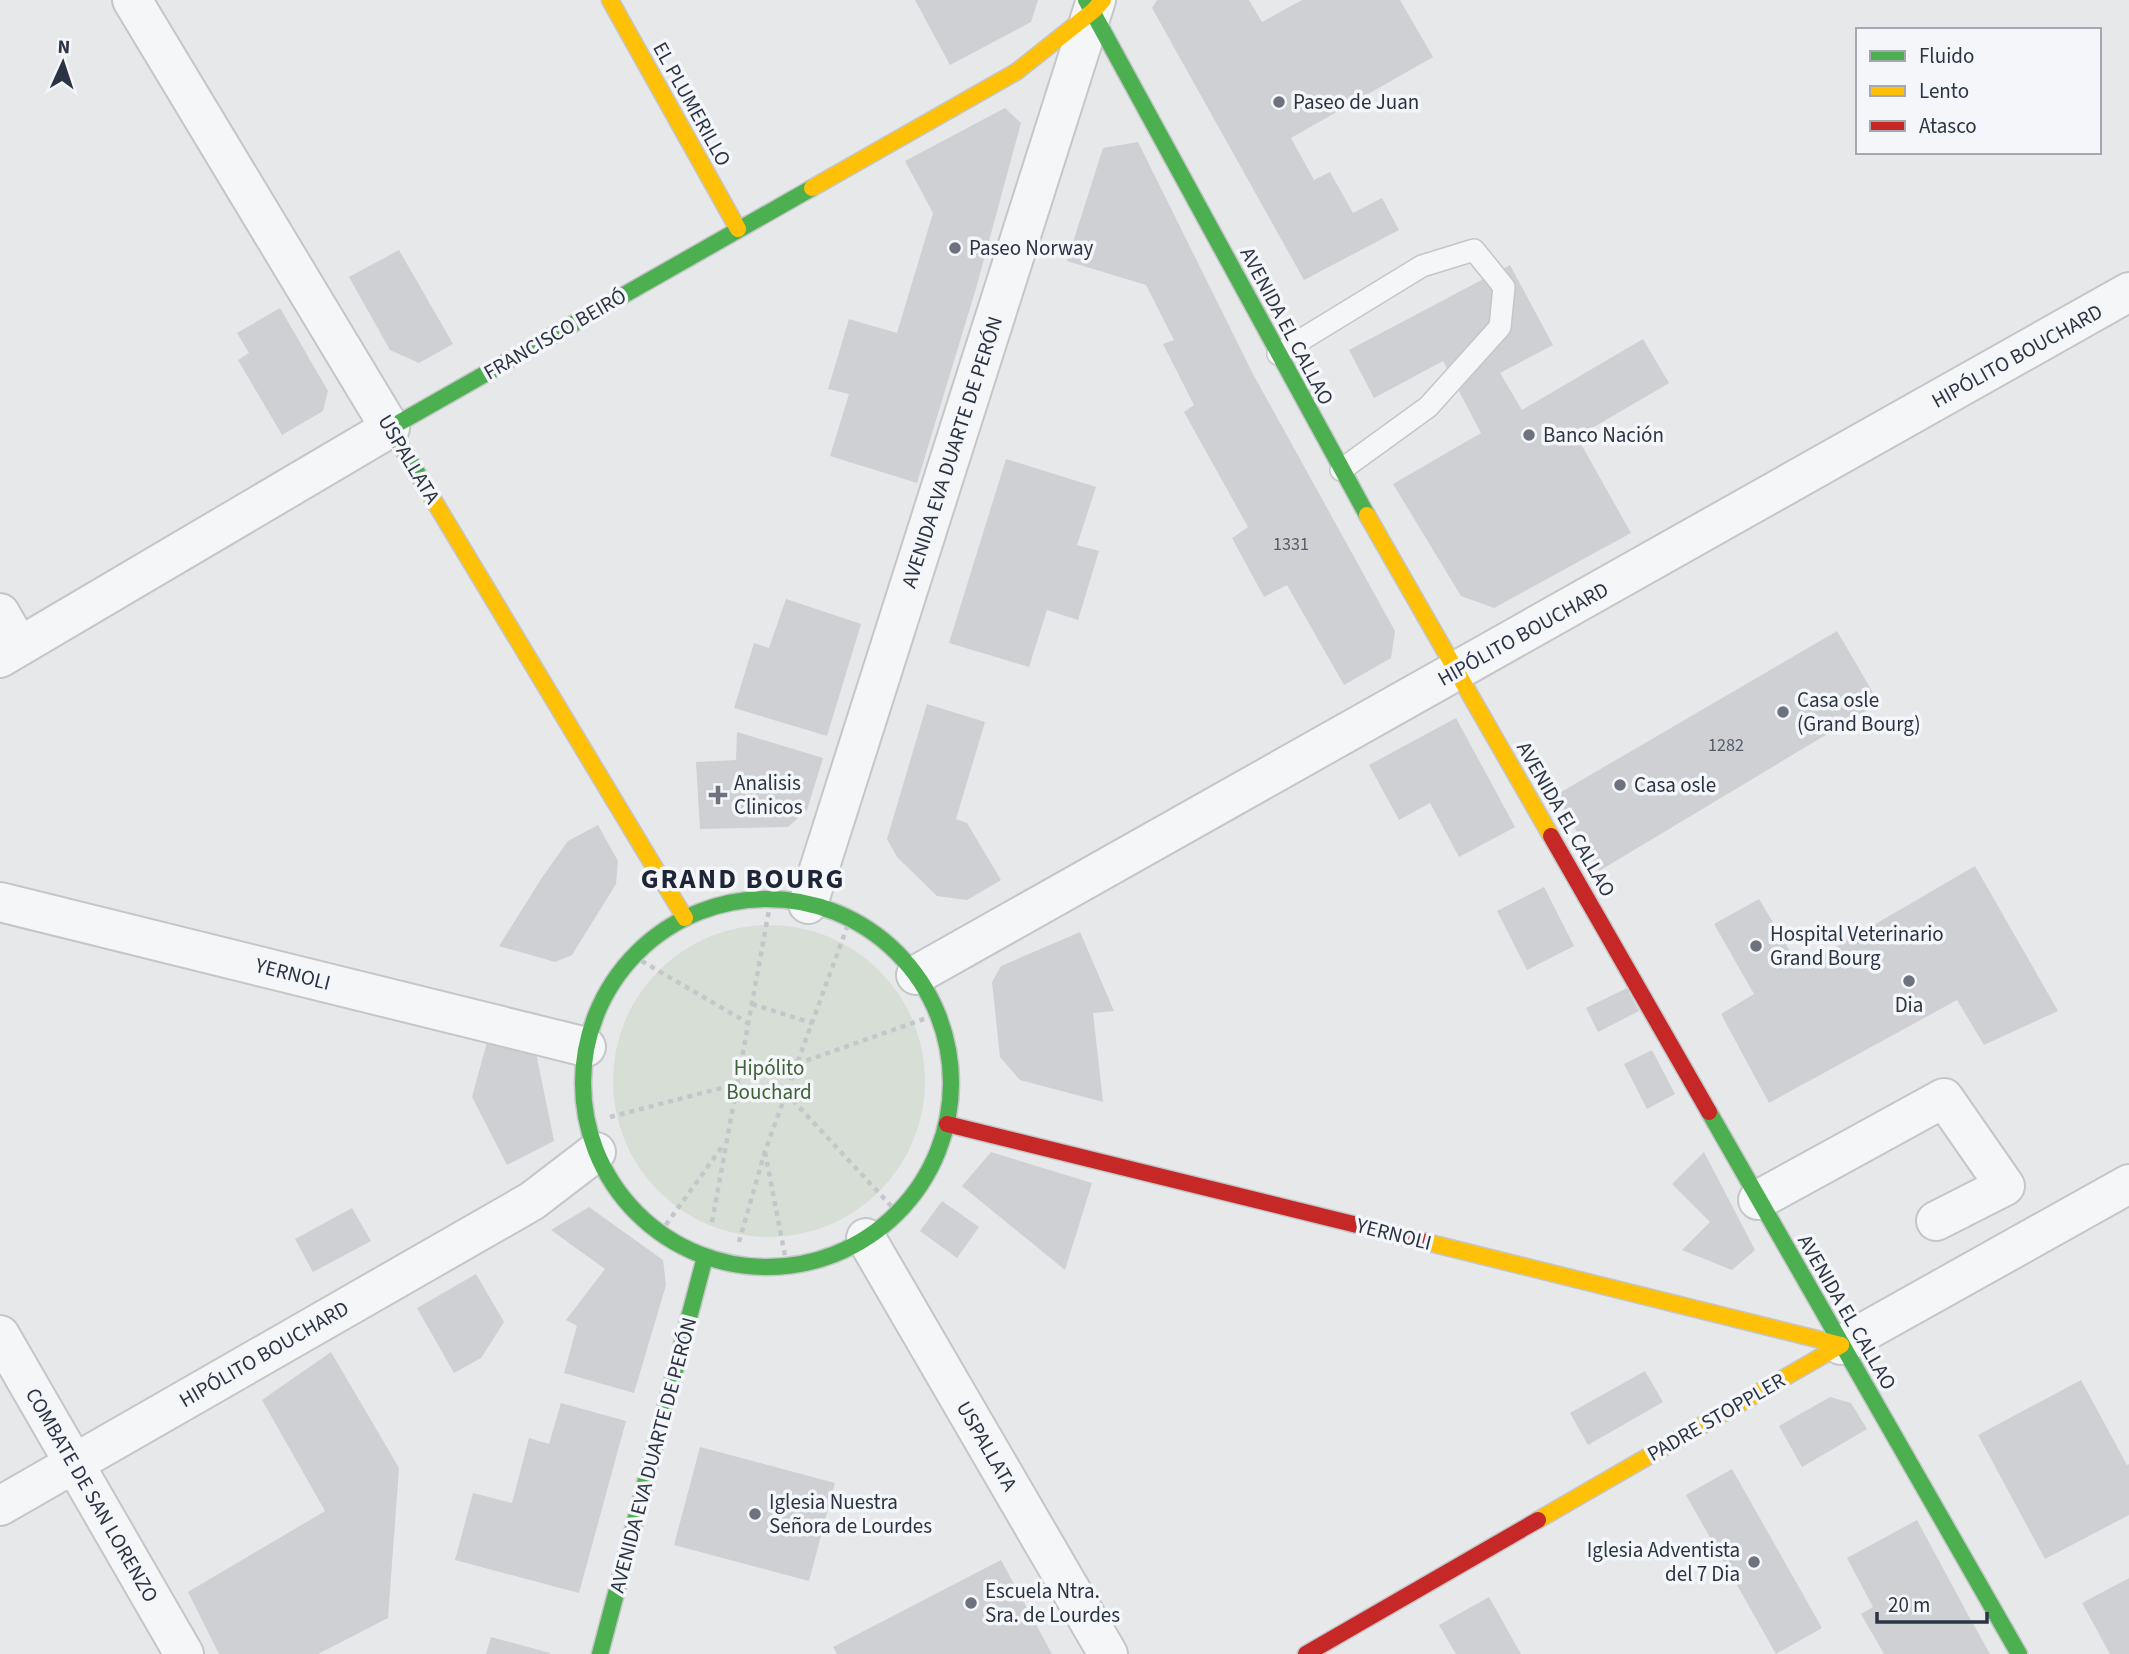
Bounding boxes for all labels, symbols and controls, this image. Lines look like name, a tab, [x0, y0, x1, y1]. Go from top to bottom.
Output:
north arrow	[28, 28, 98, 98]
legend	[1856, 28, 2101, 154]
text: N	[57, 34, 71, 61]
street label: EL PLUMERILLO	[645, 36, 739, 172]
text: Fluido	[1919, 41, 1974, 71]
text: Lento	[1919, 76, 1969, 106]
place label: Paseo de Juan	[1293, 87, 1419, 117]
marker: Paseo de Juan	[1271, 94, 1287, 110]
text: Atasco	[1919, 111, 1977, 141]
place label: Paseo Norway	[969, 233, 1093, 263]
marker: Paseo Norway	[947, 240, 963, 256]
street label: AVENIDA EL CALLAO	[1233, 242, 1341, 410]
street label: FRANCISCO BEIRÓ	[478, 281, 632, 387]
street label: HIPÓLITO BOUCHARD	[1926, 296, 2108, 416]
street label: AVENIDA EVA DUARTE DE PERÓN	[894, 312, 1010, 592]
street label: USPALLATA	[371, 409, 448, 510]
place label: Banco Nación	[1543, 420, 1664, 450]
marker: Banco Nación	[1521, 427, 1537, 443]
house number: 1331	[1273, 532, 1309, 557]
street label: HIPÓLITO BOUCHARD	[1432, 574, 1614, 694]
place label: Casa osle (Grand Bourg)	[1797, 685, 1921, 739]
marker: Casa osle (Grand Bourg)	[1775, 704, 1791, 720]
house number: 1282	[1708, 733, 1744, 758]
street label: AVENIDA EL CALLAO	[1509, 736, 1623, 902]
place label: Analisis Clinicos	[734, 768, 803, 822]
place label: Casa osle	[1634, 770, 1716, 800]
marker: Casa osle	[1612, 777, 1628, 793]
marker: Analisis Clinicos	[708, 785, 728, 805]
district label: GRAND BOURG	[641, 859, 845, 899]
place label: Hospital Veterinario Grand Bourg	[1770, 919, 1944, 973]
marker: Hospital Veterinario Grand Bourg	[1748, 938, 1764, 954]
street label: YERNOLI	[251, 950, 334, 998]
marker: Dia	[1901, 973, 1917, 989]
place label: Dia	[1895, 990, 1923, 1020]
park label: Hipólito Bouchard	[726, 1053, 812, 1107]
street label: YERNOLI	[1352, 1210, 1435, 1258]
street label: AVENIDA EL CALLAO	[1790, 1229, 1904, 1395]
street label: HIPÓLITO BOUCHARD	[174, 1293, 354, 1415]
street label: AVENIDA EVA DUARTE DE PERÓN	[602, 1314, 704, 1596]
street label: PADRE STOPPLER	[1641, 1365, 1791, 1469]
street label: COMBATE DE SAN LORENZO	[18, 1382, 166, 1608]
street label: USPALLATA	[949, 1395, 1025, 1497]
place label: Iglesia Nuestra Señora de Lourdes	[769, 1487, 932, 1541]
marker: Iglesia Nuestra Señora de Lourdes	[747, 1506, 763, 1522]
place label: Iglesia Adventista del 7 Dia	[1587, 1535, 1740, 1589]
marker: Iglesia Adventista del 7 Dia	[1746, 1554, 1762, 1570]
place label: Escuela Ntra. Sra. de Lourdes	[985, 1576, 1120, 1630]
scale bar	[1877, 1580, 1987, 1624]
text: 20 m	[1888, 1590, 1930, 1620]
marker: Escuela Ntra. Sra. de Lourdes	[963, 1595, 979, 1611]

